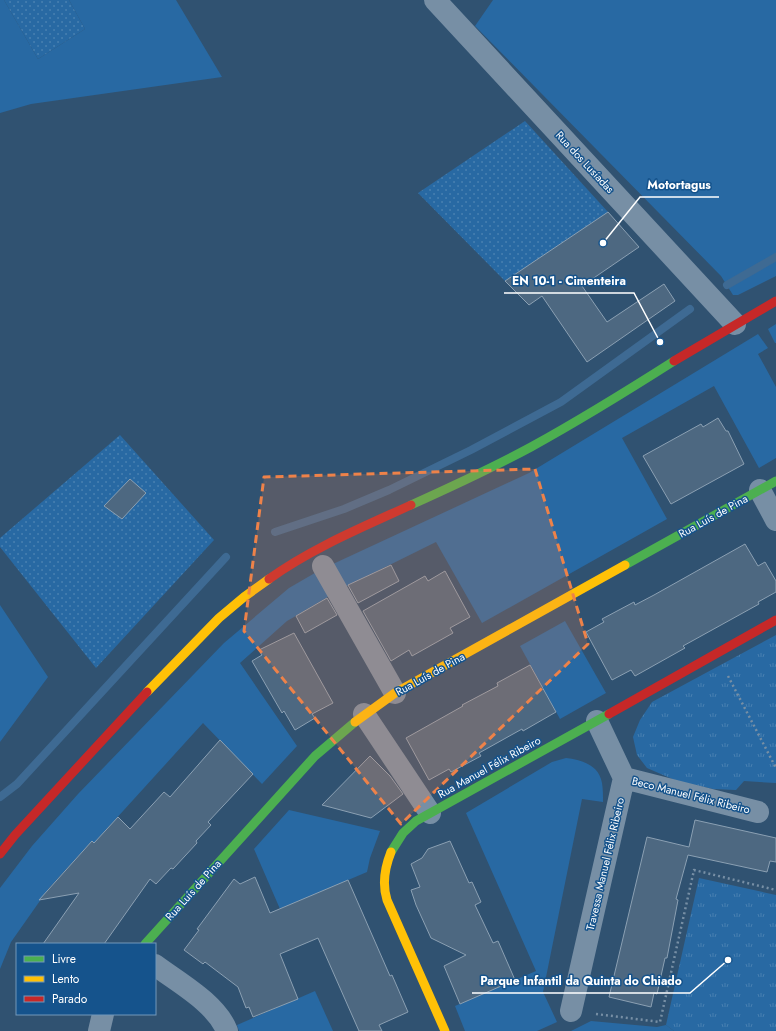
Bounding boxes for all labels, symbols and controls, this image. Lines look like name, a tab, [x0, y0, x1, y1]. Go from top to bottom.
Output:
street label: Rua dos Lusíadas	[552, 127, 618, 197]
callout: Motortagus	[640, 173, 719, 197]
text: Motortagus	[647, 176, 711, 194]
callout: EN 10-1 - Cimenteira	[504, 269, 634, 293]
text: EN 10-1 - Cimenteira	[512, 272, 626, 290]
street label: Rua Luís de Pina	[676, 490, 750, 542]
street label: Rua Luís de Pina	[393, 648, 467, 700]
street label: Rua Manuel Félix Ribeiro	[435, 732, 543, 802]
street label: Beco Manuel Félix Ribeiro	[630, 773, 752, 817]
street label: Travessa Manuel Félix Ribeiro	[582, 796, 628, 932]
street label: Rua Luís de Pina	[161, 856, 225, 924]
legend	[16, 943, 156, 1015]
text: Livre	[52, 950, 76, 968]
callout: Parque Infantil da Quinta do Chiado	[472, 969, 690, 993]
text: Lento	[52, 970, 80, 988]
text: Parque Infantil da Quinta do Chiado	[480, 972, 682, 990]
text: Parado	[52, 990, 88, 1008]

